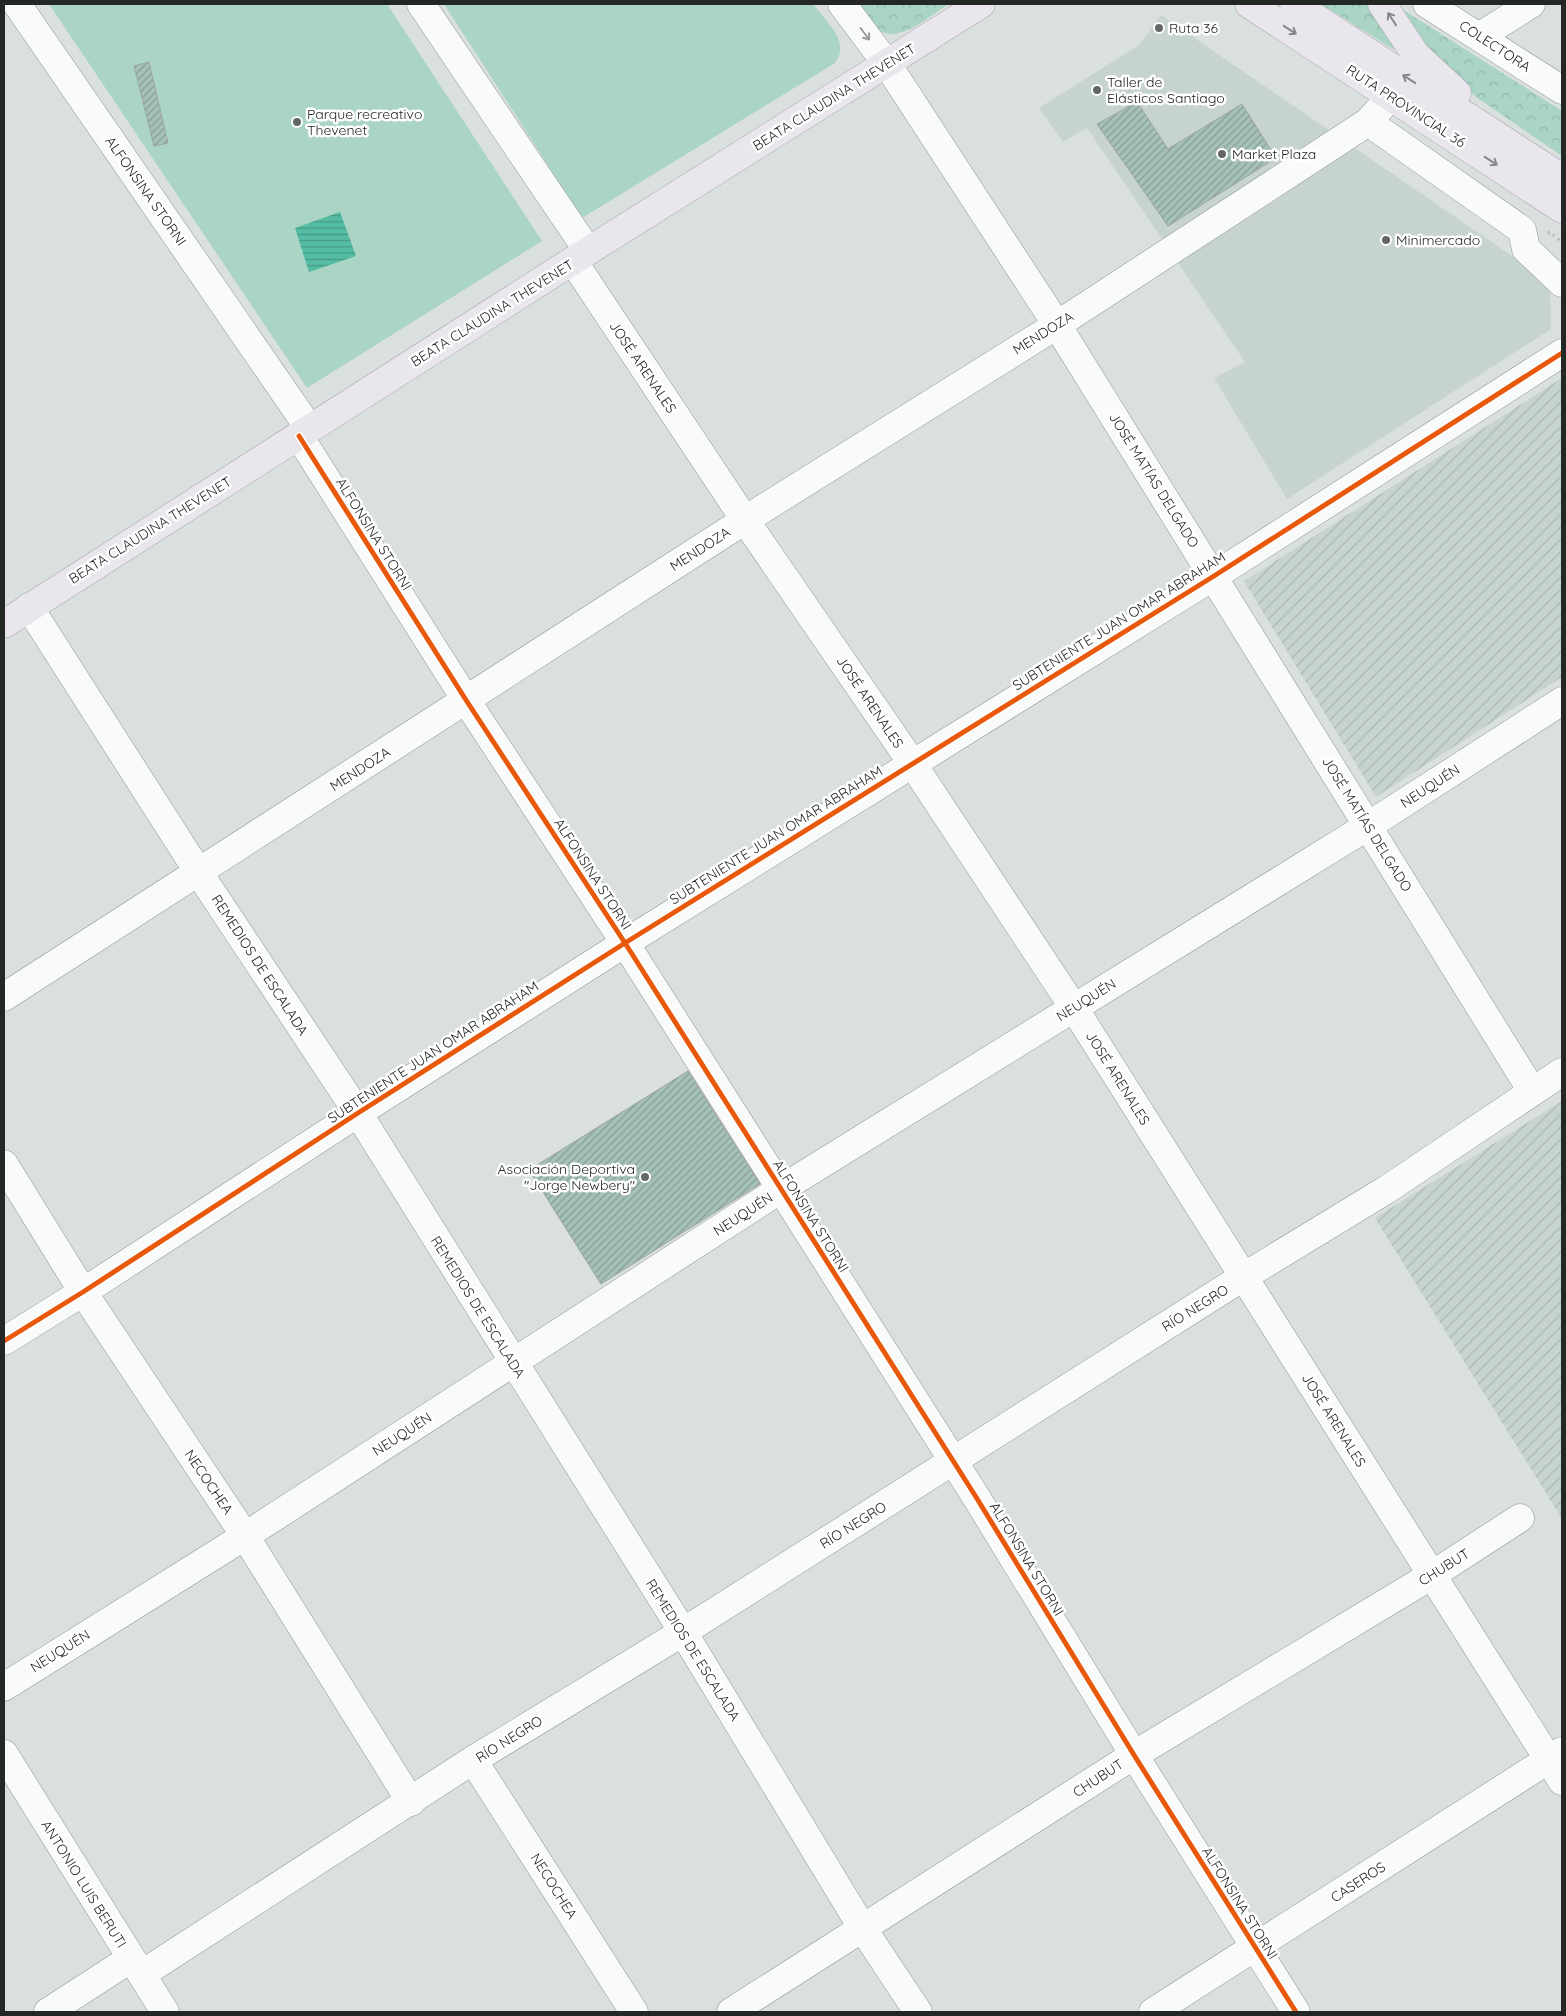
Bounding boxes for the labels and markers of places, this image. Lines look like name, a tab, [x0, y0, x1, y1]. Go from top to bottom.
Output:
place label: Ruta 36	[1169, 19, 1219, 37]
marker: Ruta 36	[1153, 22, 1165, 34]
place label: Taller de Elásticos Santiago	[1107, 73, 1225, 107]
marker: Taller de Elásticos Santiago	[1091, 84, 1103, 96]
place label: Parque recreativo Thevenet	[307, 105, 422, 139]
marker: Parque recreativo Thevenet	[291, 116, 303, 128]
place label: Market Plaza	[1232, 145, 1316, 163]
marker: Market Plaza	[1216, 148, 1228, 160]
place label: Minimercado	[1396, 231, 1480, 249]
marker: Minimercado	[1380, 234, 1392, 246]
place label: Asociación Deportiva "Jorge Newbery"	[498, 1160, 635, 1194]
marker: Asociación Deportiva "Jorge Newbery"	[639, 1171, 651, 1183]

